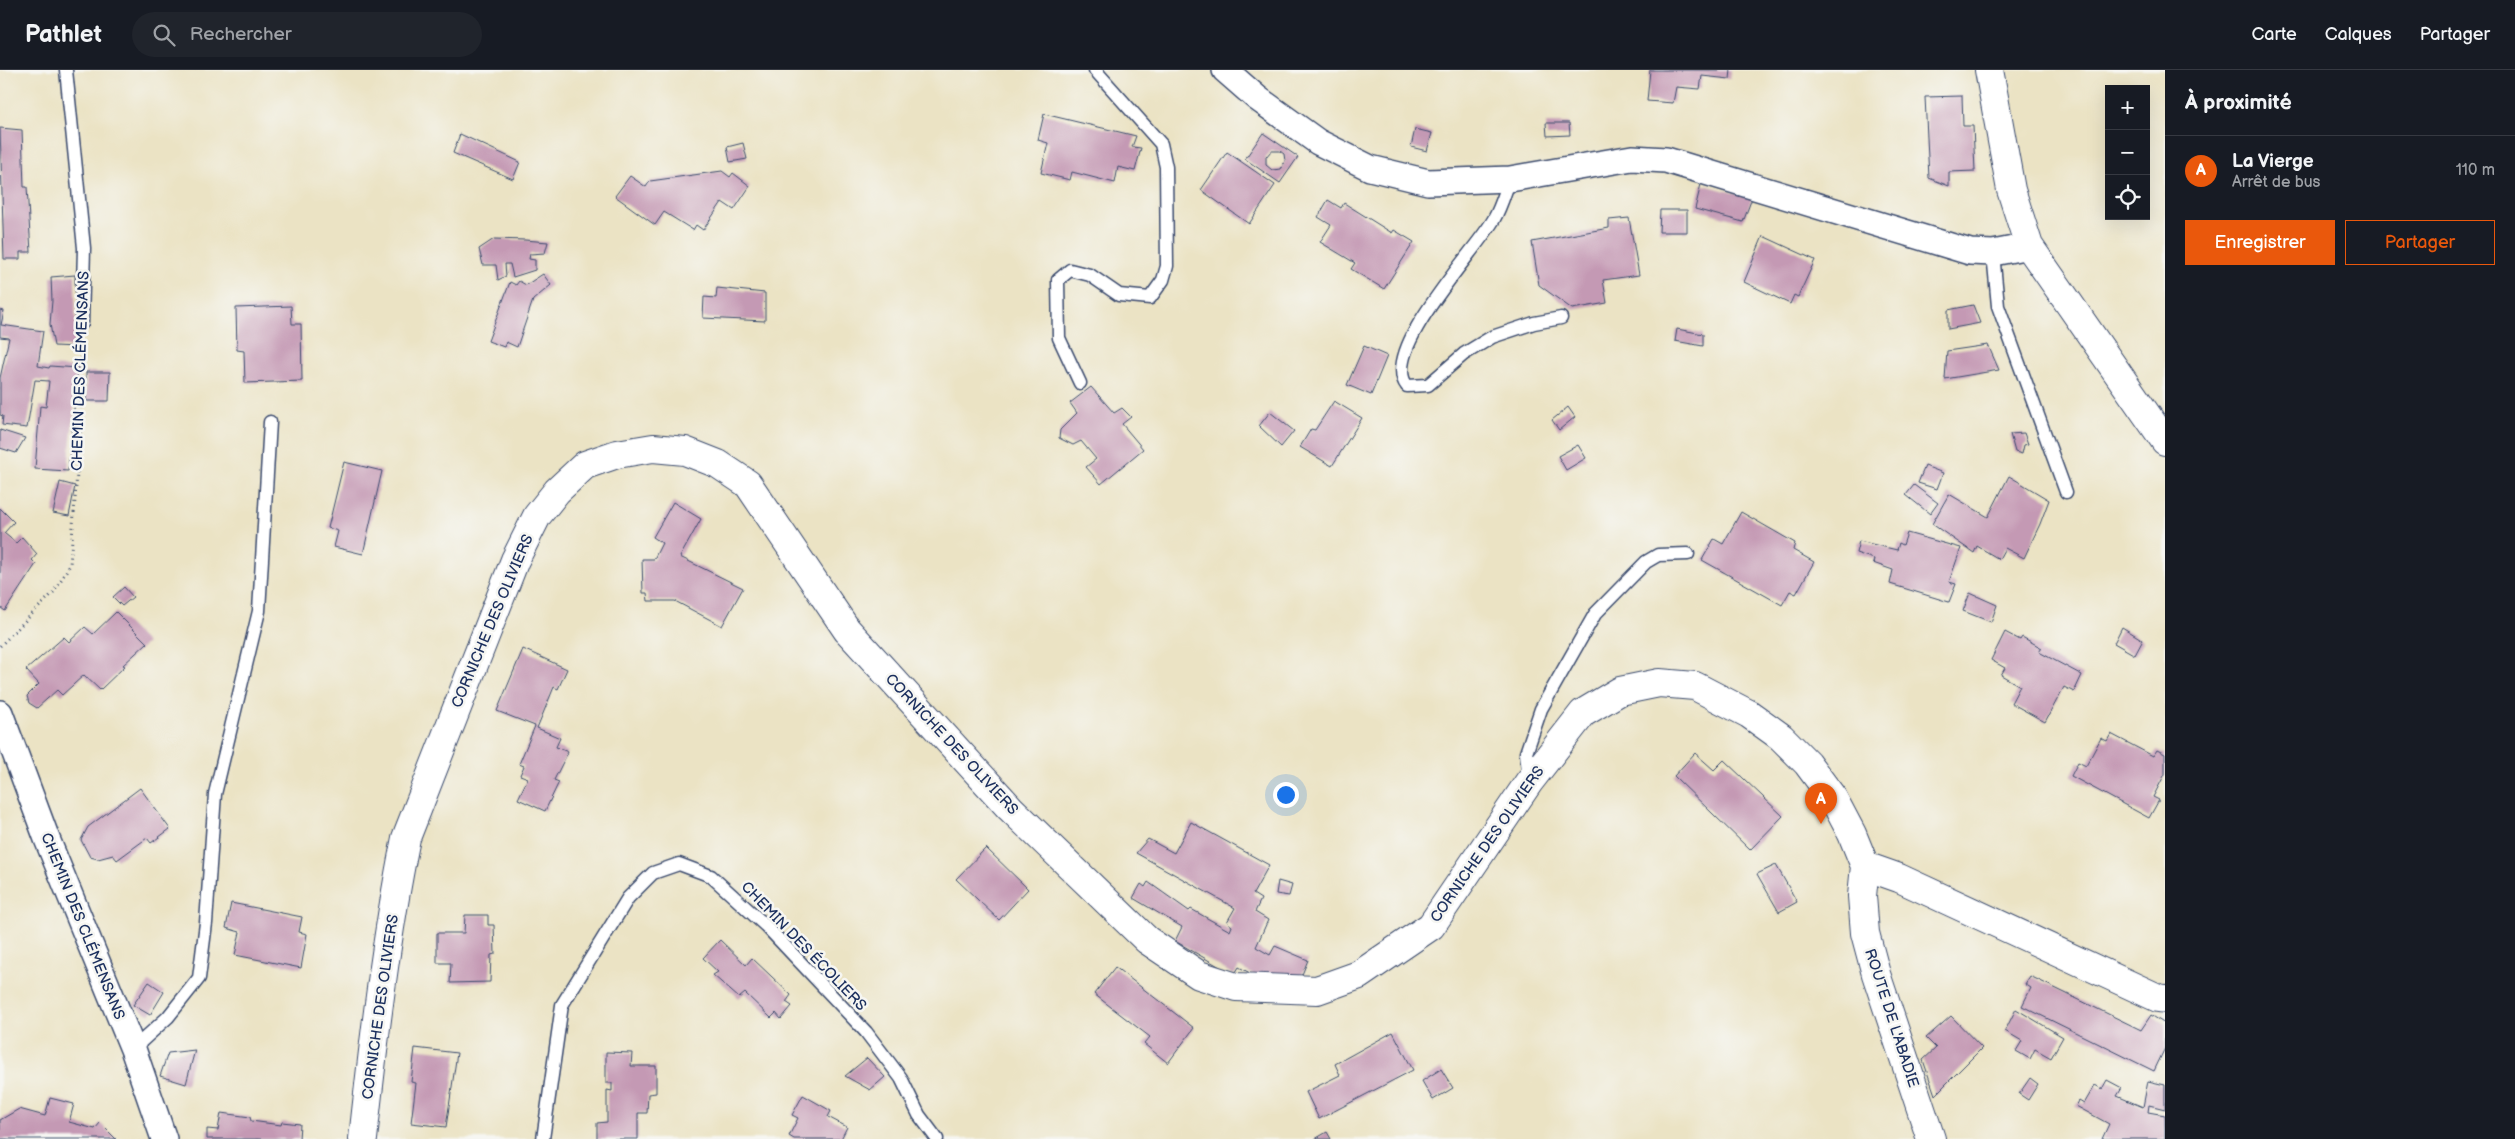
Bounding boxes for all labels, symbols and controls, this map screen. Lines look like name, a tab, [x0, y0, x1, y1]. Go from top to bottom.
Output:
search box	[132, 12, 482, 57]
text: Pathlet	[25, 20, 102, 49]
icon: search	[150, 21, 178, 49]
text: Rechercher	[190, 23, 292, 46]
text: Carte	[2251, 24, 2297, 45]
text: Calques	[2325, 24, 2392, 45]
text: Partager	[2420, 24, 2490, 45]
map controls	[2105, 85, 2150, 220]
button: +	[2105, 85, 2150, 130]
text: À proximité	[2185, 90, 2292, 115]
button: −	[2105, 130, 2150, 175]
text: La Vierge	[2232, 150, 2314, 173]
text: A	[2196, 161, 2206, 180]
text: 110 m	[2456, 161, 2495, 180]
text: Arrêt de bus	[2232, 173, 2321, 192]
button: locate	[2105, 175, 2150, 220]
button: Enregistrer	[2185, 220, 2335, 265]
button: Partager	[2345, 220, 2495, 265]
street label: CHEMIN DES CLÉMENSANS	[68, 271, 93, 471]
street label: CORNICHE DES OLIVIERS	[447, 532, 538, 711]
street label: CORNICHE DES OLIVIERS	[881, 670, 1022, 819]
street label: CORNICHE DES OLIVIERS	[1426, 762, 1549, 926]
your location	[1273, 782, 1299, 808]
pin: A	[1805, 783, 1837, 824]
street label: CHEMIN DES CLÉMENSANS	[36, 830, 129, 1022]
street label: CHEMIN DES ÉCOLIERS	[737, 878, 870, 1015]
street label: CORNICHE DES OLIVIERS	[358, 913, 403, 1101]
street label: ROUTE DE L'ABADIE	[1860, 946, 1923, 1090]

